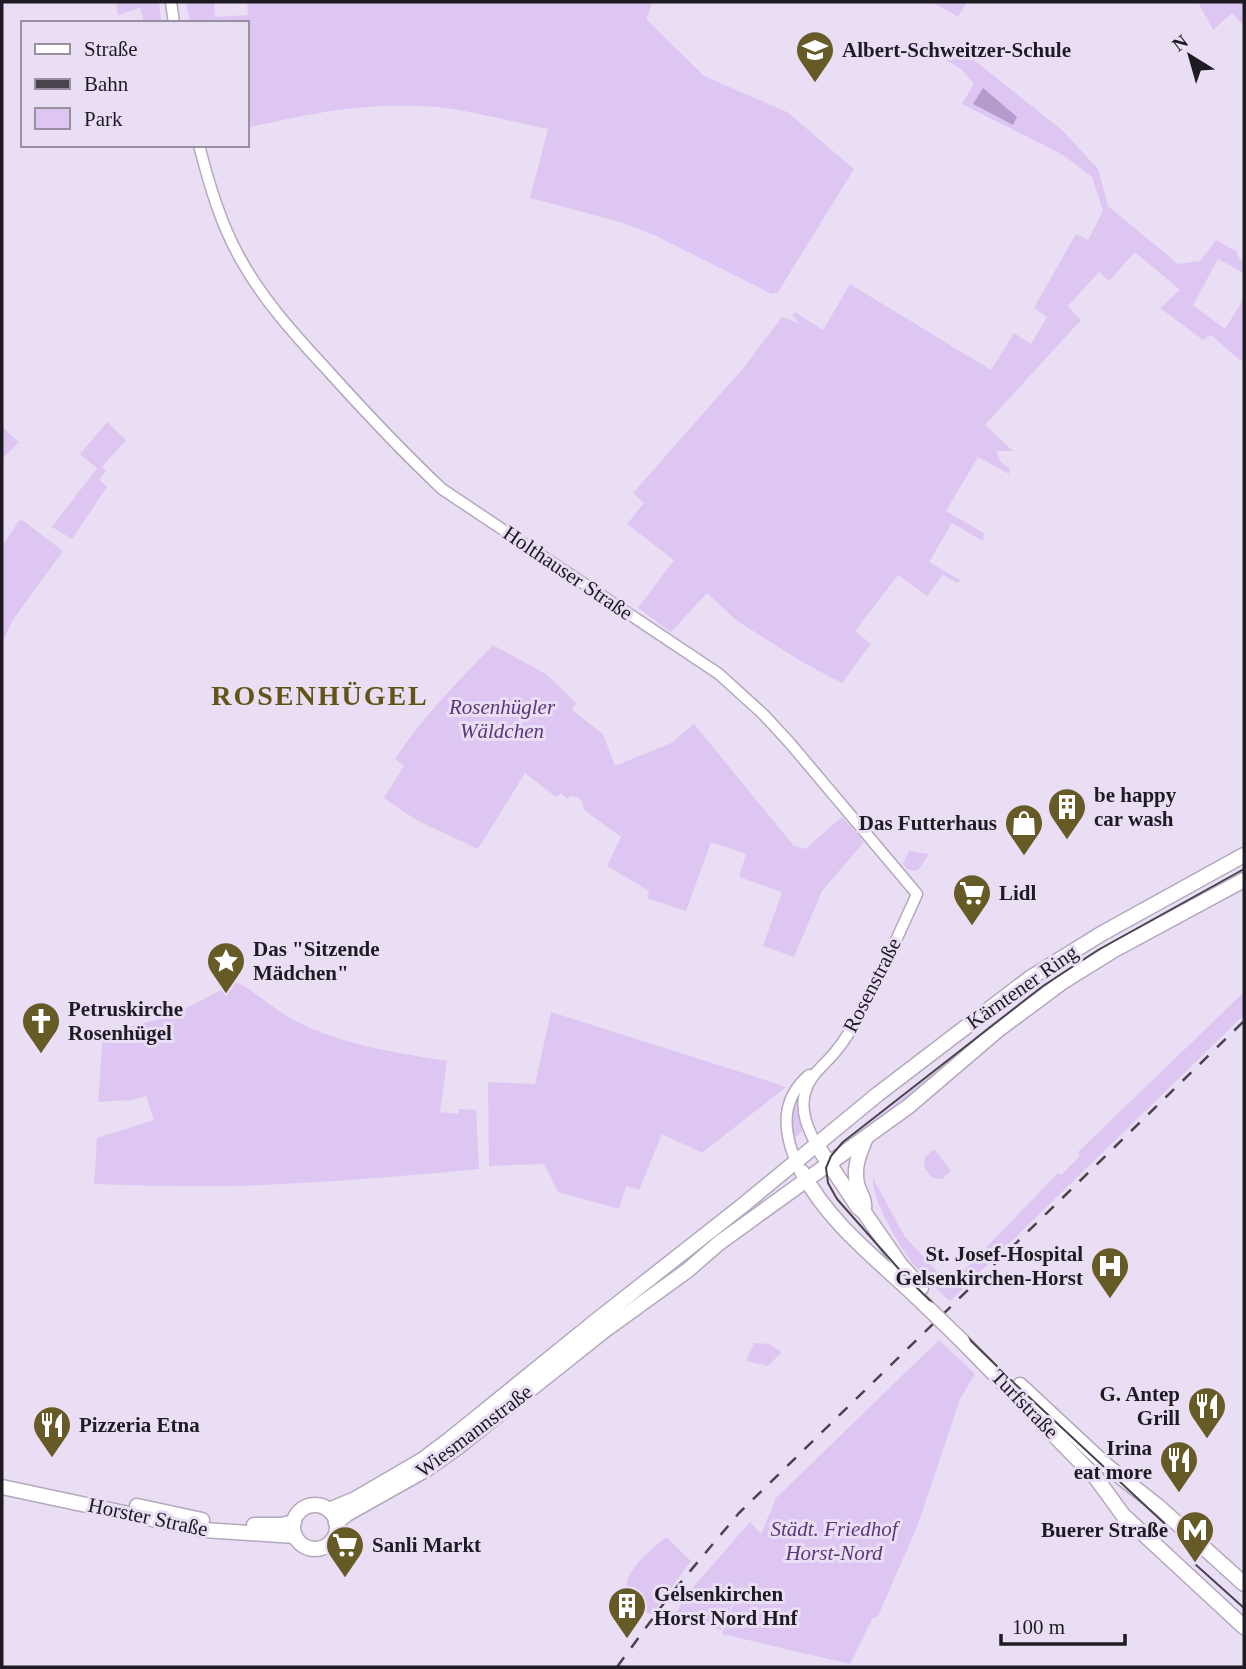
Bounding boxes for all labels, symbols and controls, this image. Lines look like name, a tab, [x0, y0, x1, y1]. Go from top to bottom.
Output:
legend	[21, 21, 248, 147]
north arrow	[1155, 21, 1225, 91]
school or university icon: Albert-Schweitzer-Schule	[794, 29, 836, 84]
text: N	[1168, 30, 1192, 55]
text: Straße	[84, 37, 138, 61]
place label: Albert-Schweitzer-Schule	[842, 38, 1071, 62]
text: Bahn	[84, 72, 129, 96]
text: Park	[84, 107, 123, 131]
street label: Holthauser Straße	[499, 521, 637, 625]
district label: ROSENHÜGEL	[211, 680, 429, 711]
park label: Rosenhügler Wäldchen	[448, 695, 556, 743]
place label: be happy car wash	[1094, 783, 1177, 831]
building icon: be happy car wash	[1046, 786, 1088, 841]
shop icon: Das Futterhaus	[1003, 802, 1045, 857]
place label: Das Futterhaus	[859, 811, 997, 835]
supermarket icon: Lidl	[951, 872, 993, 927]
place label: Lidl	[999, 881, 1037, 905]
street label: Rosenstraße	[838, 934, 906, 1036]
place label: Das "Sitzende Mädchen"	[253, 937, 380, 985]
place icon: Das "Sitzende Mädchen"	[205, 940, 247, 995]
street label: Kärntener Ring	[962, 940, 1083, 1034]
place label: Petruskirche Rosenhügel	[68, 997, 183, 1045]
church icon: Petruskirche Rosenhügel	[20, 1000, 62, 1055]
place label: St. Josef-Hospital Gelsenkirchen-Horst	[896, 1242, 1083, 1290]
hospital icon: St. Josef-Hospital Gelsenkirchen-Horst	[1089, 1245, 1131, 1300]
street label: Turfstraße	[986, 1364, 1064, 1444]
street label: Wiesmannstraße	[411, 1380, 537, 1482]
place label: G. Antep Grill	[1099, 1382, 1180, 1430]
restaurant icon: G. Antep Grill	[1186, 1385, 1228, 1440]
restaurant icon: Pizzeria Etna	[31, 1404, 73, 1459]
place label: Pizzeria Etna	[79, 1413, 200, 1437]
place label: Irina eat more	[1074, 1436, 1152, 1484]
restaurant icon: Irina eat more	[1158, 1439, 1200, 1494]
street label: Horster Straße	[86, 1493, 210, 1541]
metro station icon: Buerer Straße	[1174, 1509, 1216, 1564]
park label: Städt. Friedhof Horst-Nord	[770, 1517, 901, 1565]
place label: Buerer Straße	[1041, 1518, 1168, 1542]
supermarket icon: Sanli Markt	[324, 1524, 366, 1579]
place label: Sanli Markt	[372, 1533, 481, 1557]
place label: Gelsenkirchen Horst Nord Hnf	[654, 1582, 799, 1630]
building icon: Gelsenkirchen Horst Nord Hnf	[606, 1585, 648, 1640]
scale bar	[1001, 1602, 1125, 1646]
text: 100 m	[1012, 1615, 1065, 1639]

